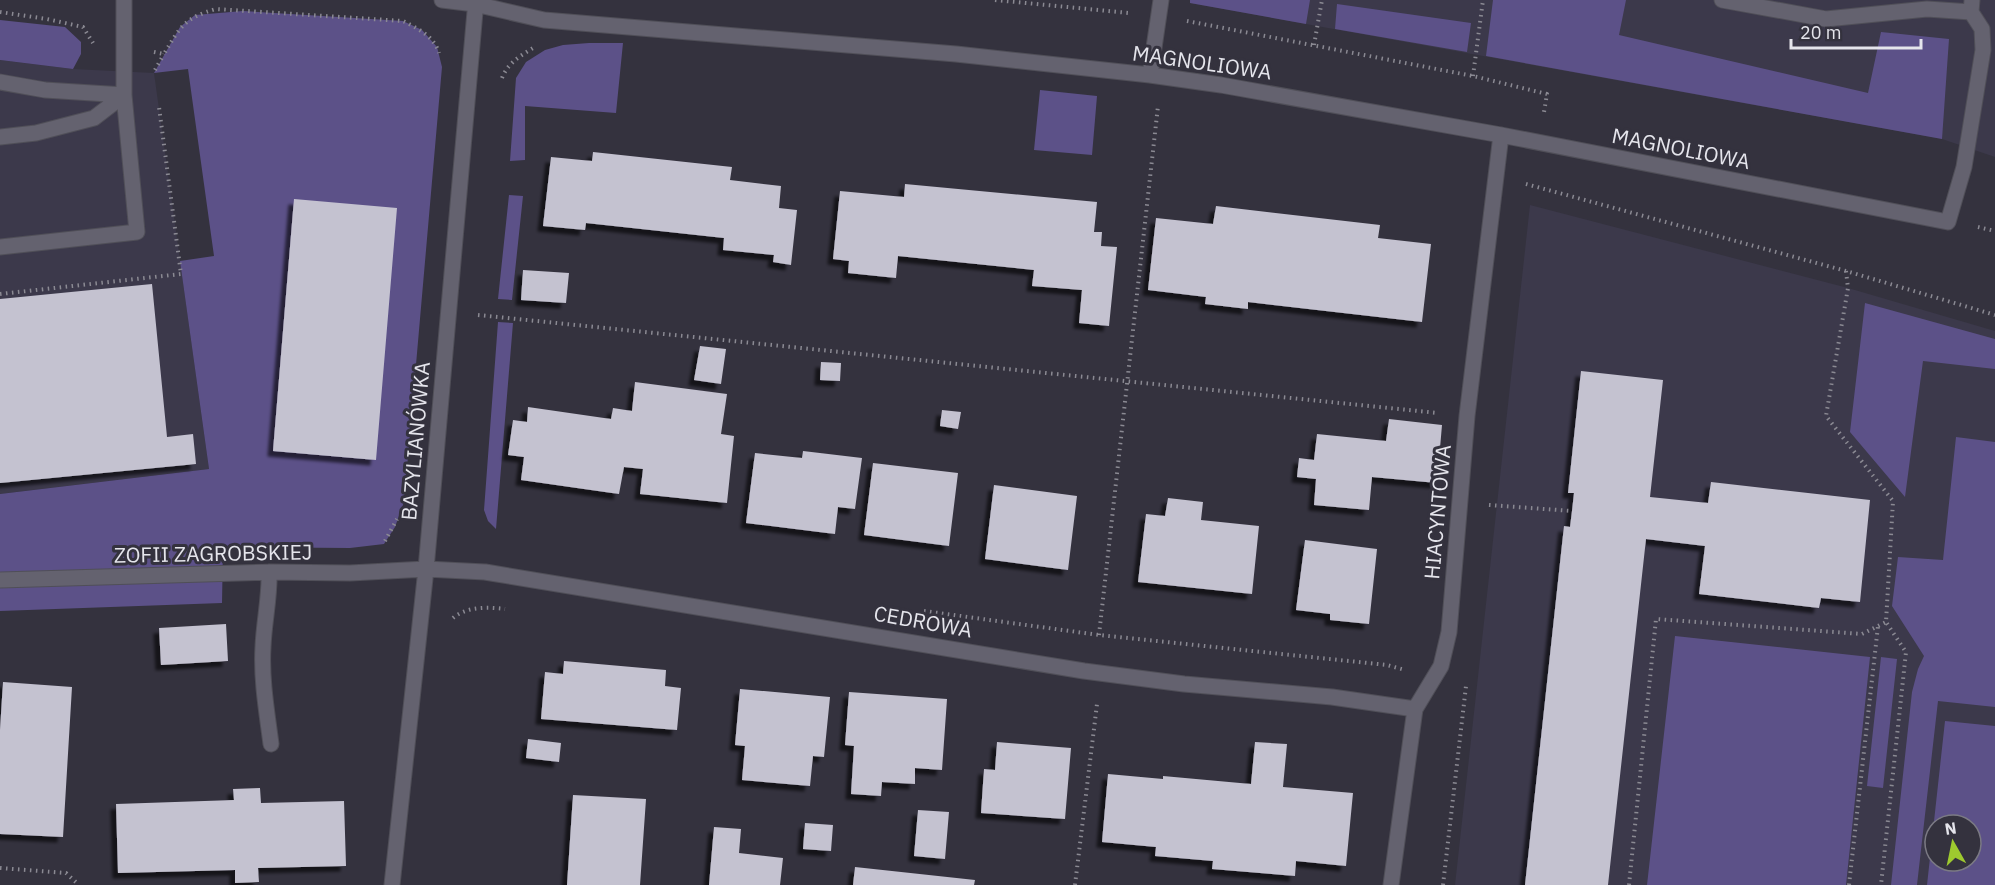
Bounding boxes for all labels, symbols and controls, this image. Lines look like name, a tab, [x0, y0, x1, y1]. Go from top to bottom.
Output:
scale bar	[1791, 12, 1922, 50]
text: 20 m	[1800, 21, 1842, 44]
street label: MAGNOLIOWA	[1131, 38, 1274, 86]
street label: MAGNOLIOWA	[1610, 121, 1753, 175]
street label: BAZYLIANÓWKA	[394, 360, 436, 521]
street label: HIACYNTOWA	[1417, 443, 1457, 580]
street label: ZOFII ZAGROBSKIEJ	[113, 537, 312, 569]
street label: CEDROWA	[872, 599, 975, 643]
north arrow	[1923, 813, 1983, 873]
text: N	[1943, 817, 1958, 839]

